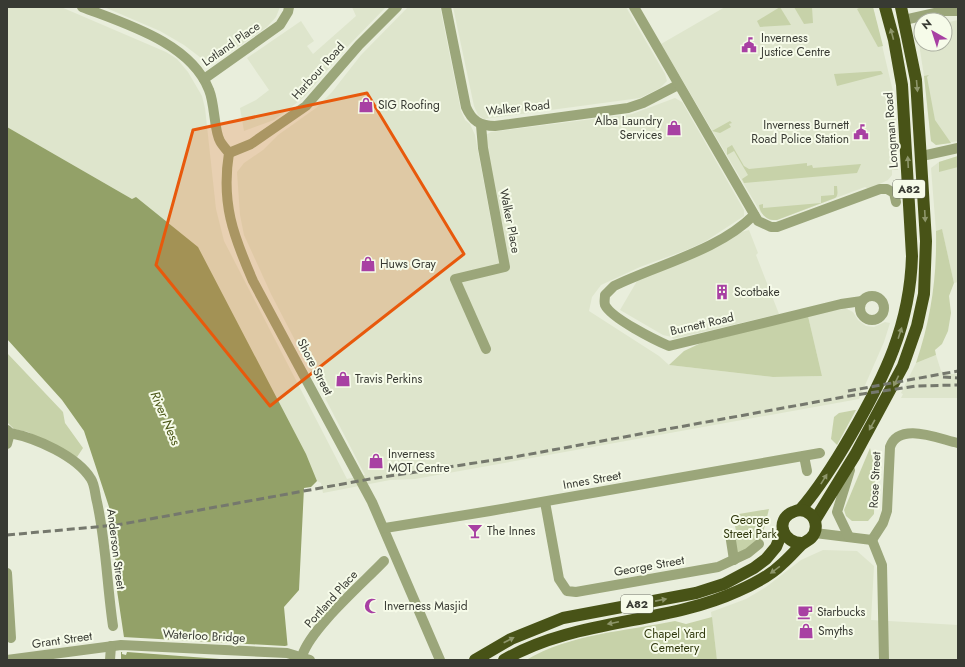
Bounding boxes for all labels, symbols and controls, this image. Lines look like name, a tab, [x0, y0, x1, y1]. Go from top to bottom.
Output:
north arrow	[913, 12, 953, 52]
text: N	[918, 15, 935, 33]
street label: Lotland Place	[198, 17, 264, 71]
one-way arrow	[889, 27, 895, 40]
place label: Inverness Justice Centre	[759, 29, 830, 61]
public building icon: Inverness Justice Centre	[740, 36, 758, 54]
street label: Harbour Road	[287, 38, 349, 104]
one-way arrow	[913, 80, 920, 92]
street label: Longman Road	[879, 91, 903, 169]
shop icon: SIG Roofing	[357, 96, 375, 114]
place label: SIG Roofing	[378, 96, 440, 114]
street label: Walker Road	[485, 96, 551, 120]
place label: Alba Laundry Services	[595, 112, 663, 144]
place label: Inverness Burnett Road Police Station	[751, 116, 849, 148]
shop icon: Alba Laundry Services	[665, 119, 683, 137]
public building icon: Inverness Burnett Road Police Station	[852, 123, 870, 141]
one-way arrow	[904, 156, 911, 168]
road number: A82	[893, 180, 925, 198]
street label: Walker Place	[495, 187, 525, 255]
one-way arrow	[922, 210, 928, 223]
shop icon: Huws Gray	[359, 255, 377, 273]
place label: Huws Gray	[380, 255, 437, 273]
building icon: Scotbake	[713, 283, 731, 301]
place label: Scotbake	[734, 283, 780, 301]
street label: Burnett Road	[668, 308, 736, 340]
one-way arrow	[897, 327, 903, 339]
street label: Shore Street	[293, 335, 338, 399]
shop icon: Travis Perkins	[334, 370, 352, 388]
place label: Travis Perkins	[355, 370, 422, 388]
one-way arrow	[893, 375, 899, 386]
water label: River Ness	[146, 388, 186, 449]
one-way arrow	[868, 419, 875, 431]
place label: Inverness MOT Centre	[388, 445, 450, 477]
street label: Rose Street	[865, 451, 885, 509]
shop icon: Inverness MOT Centre	[367, 452, 385, 470]
street label: Innes Street	[561, 466, 623, 494]
one-way arrow	[820, 473, 827, 485]
street label: Anderson Street	[102, 508, 130, 591]
park label: George Street Park	[723, 511, 778, 543]
bar icon: The Innes	[466, 522, 484, 540]
place label: The Innes	[487, 522, 535, 540]
street label: George Street	[612, 551, 686, 581]
street label: Portland Place	[300, 566, 362, 632]
one-way arrow	[769, 566, 780, 574]
road number: A82	[621, 595, 653, 613]
one-way arrow	[655, 596, 667, 602]
mosque icon: Inverness Masjid	[363, 597, 381, 615]
place label: Inverness Masjid	[384, 597, 468, 615]
cafe icon: Starbucks	[796, 603, 814, 621]
place label: Starbucks	[817, 603, 866, 621]
one-way arrow	[607, 621, 619, 627]
shop icon: Smyths	[797, 622, 815, 640]
place label: Smyths	[818, 622, 853, 640]
street label: Waterloo Bridge	[162, 625, 246, 647]
park label: Chapel Yard Cemetery	[644, 625, 706, 657]
street label: Grant Street	[31, 627, 93, 653]
one-way arrow	[503, 637, 514, 644]

